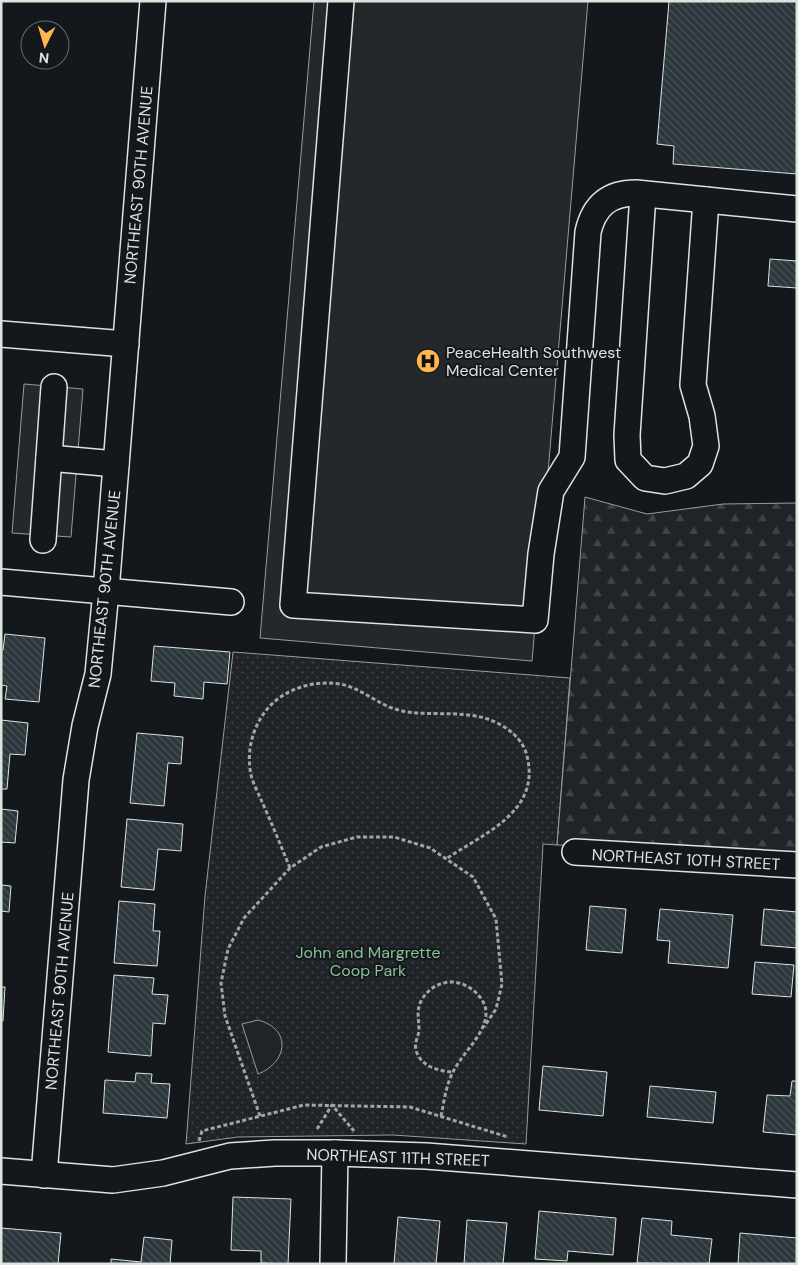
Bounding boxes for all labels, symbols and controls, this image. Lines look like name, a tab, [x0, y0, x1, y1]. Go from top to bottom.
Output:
north arrow	[20, 20, 70, 70]
text: N	[38, 49, 50, 67]
street label: NORTHEAST 90TH AVENUE	[119, 85, 158, 285]
place label: PeaceHealth Southwest Medical Center	[446, 342, 621, 381]
hospital icon: PeaceHealth Southwest Medical Center	[415, 348, 441, 374]
street label: NORTHEAST 90TH AVENUE	[84, 489, 125, 689]
street label: NORTHEAST 10TH STREET	[591, 844, 781, 875]
street label: NORTHEAST 90TH AVENUE	[40, 891, 79, 1091]
park label: John and Margrette Coop Park	[296, 942, 440, 981]
street label: NORTHEAST 11TH STREET	[306, 1144, 490, 1171]

